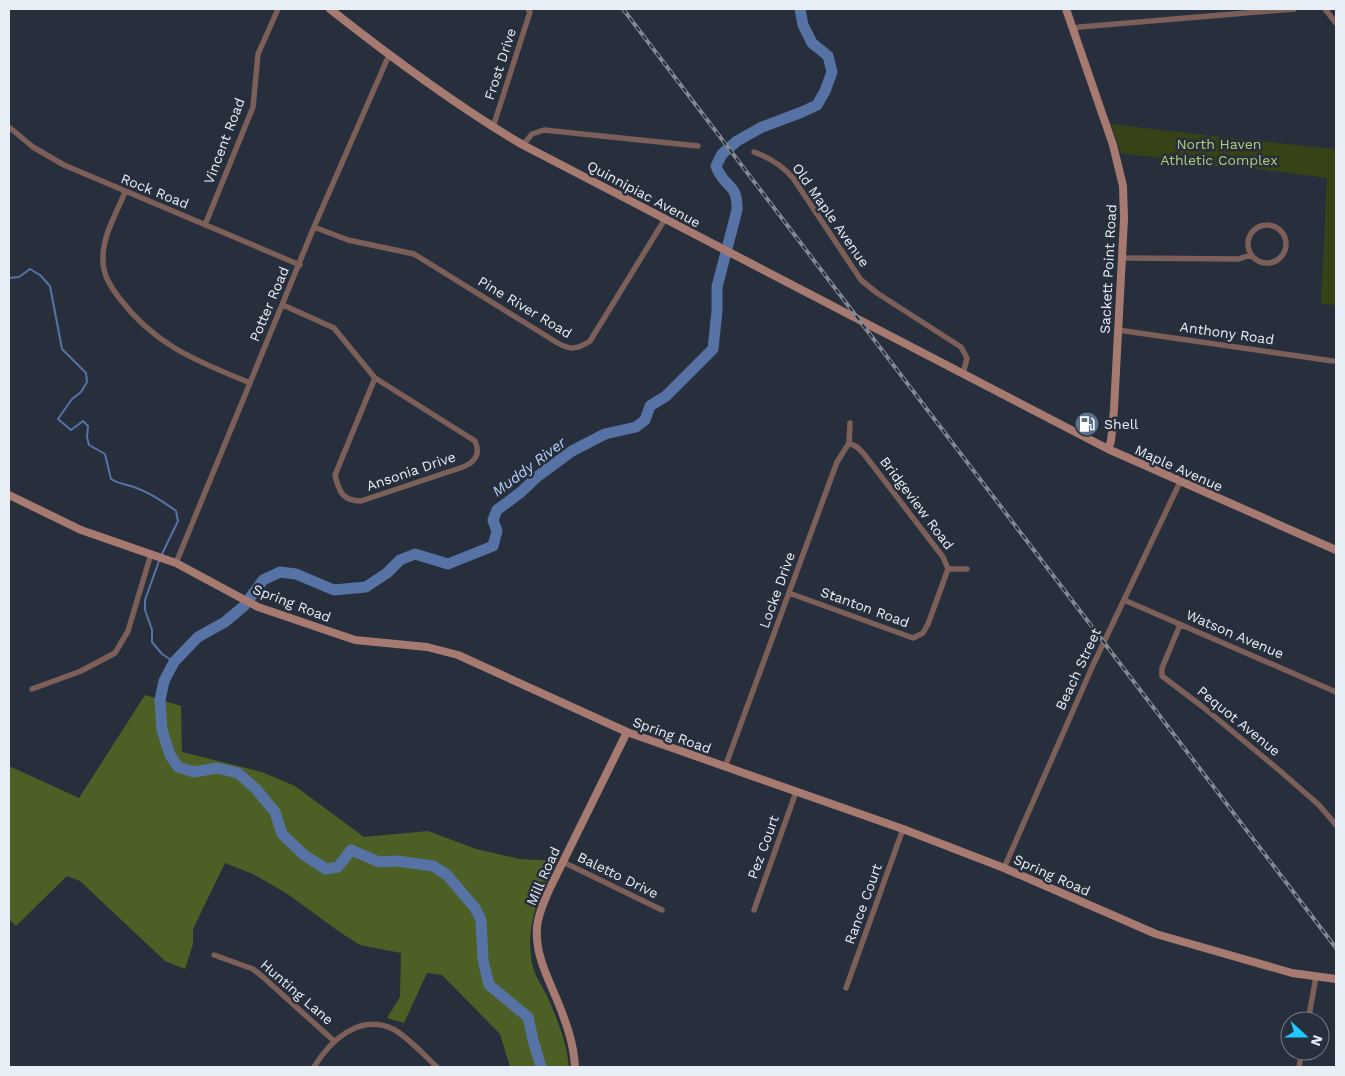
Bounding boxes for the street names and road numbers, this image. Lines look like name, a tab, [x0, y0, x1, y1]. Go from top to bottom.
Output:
street label: Frost Drive	[481, 26, 519, 102]
street label: Vincent Road	[200, 96, 248, 186]
street label: Quinnipiac Avenue	[585, 157, 703, 231]
street label: Old Maple Avenue	[789, 160, 873, 270]
street label: Rock Road	[119, 170, 191, 212]
street label: Sackett Point Road	[1097, 204, 1119, 334]
street label: Potter Road	[246, 264, 292, 344]
street label: Pine River Road	[475, 273, 575, 341]
street label: Anthony Road	[1179, 318, 1275, 348]
street label: Maple Avenue	[1133, 441, 1225, 495]
street label: Ansonia Drive	[364, 448, 458, 494]
street label: Bridgeview Road	[877, 453, 957, 553]
street label: Locke Drive	[756, 550, 798, 630]
street label: Spring Road	[251, 581, 333, 625]
street label: Stanton Road	[818, 584, 912, 630]
street label: Watson Avenue	[1184, 606, 1286, 662]
street label: Beach Street	[1052, 625, 1104, 713]
street label: Pequot Avenue	[1194, 683, 1284, 759]
street label: Spring Road	[631, 713, 713, 757]
street label: Pez Court	[744, 813, 782, 881]
street label: Mill Road	[523, 844, 563, 908]
street label: Baletto Drive	[575, 849, 661, 901]
street label: Spring Road	[1011, 851, 1093, 899]
street label: Rance Court	[841, 861, 885, 946]
street label: Hunting Lane	[257, 956, 337, 1028]

